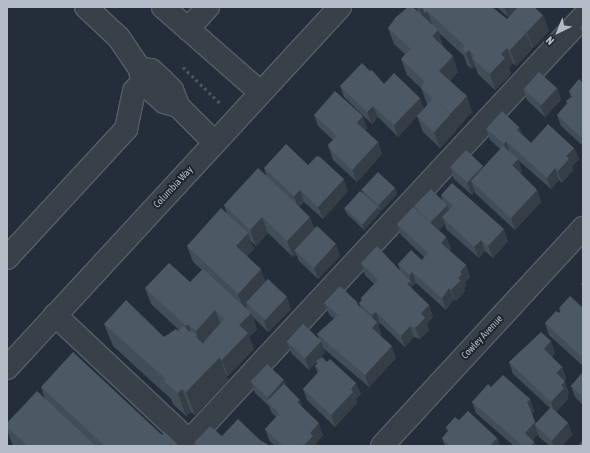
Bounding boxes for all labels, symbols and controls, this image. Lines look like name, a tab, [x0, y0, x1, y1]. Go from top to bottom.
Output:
north arrow	[538, 12, 578, 52]
text: N	[543, 34, 556, 47]
street label: Columbia Way	[151, 164, 195, 210]
street label: Cowley Avenue	[459, 313, 505, 361]

